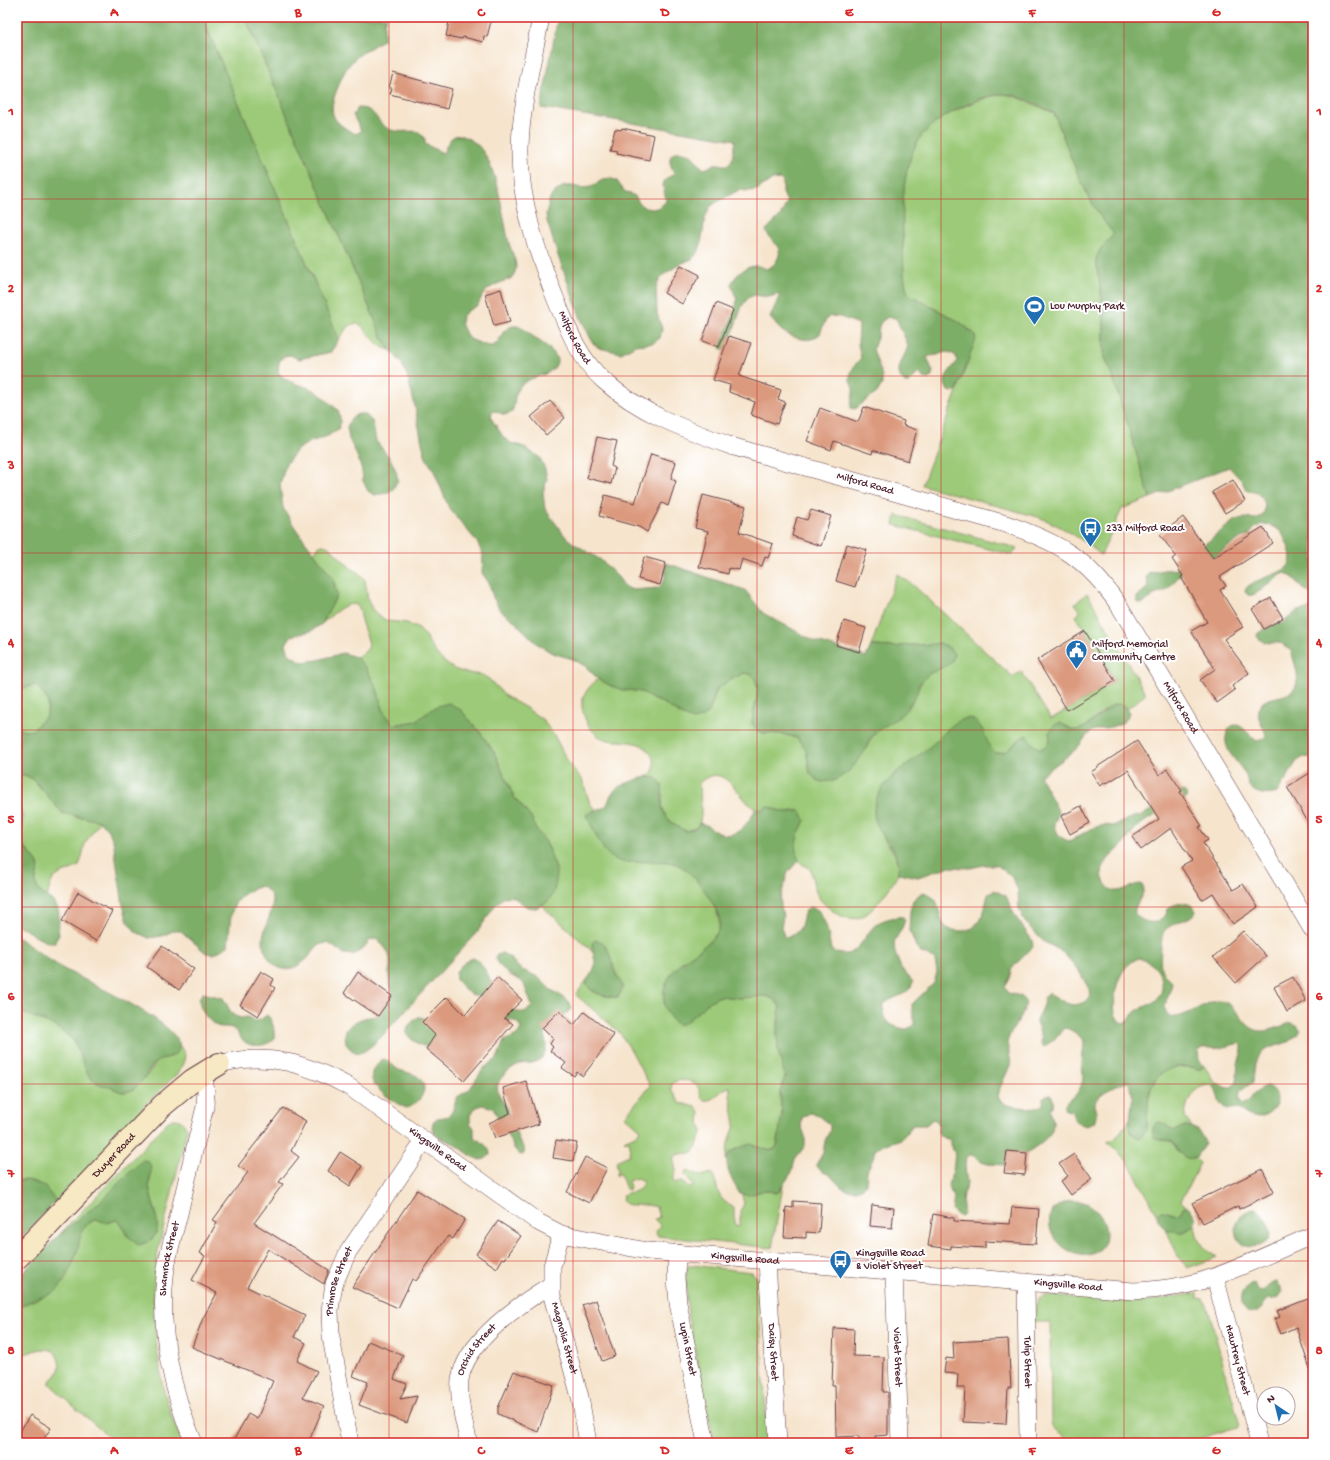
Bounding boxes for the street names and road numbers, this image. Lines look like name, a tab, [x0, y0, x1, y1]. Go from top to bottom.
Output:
street label: Milford Road	[555, 309, 594, 368]
street label: Milford Road	[835, 470, 896, 498]
street label: Milford Road	[1160, 679, 1201, 737]
street label: Kingsville Road	[406, 1125, 470, 1175]
street label: Dwyer Road	[89, 1130, 140, 1182]
street label: Shamrock Street	[158, 1219, 183, 1296]
street label: Primrose Street	[324, 1243, 357, 1317]
street label: Kingsville Road	[710, 1250, 781, 1268]
street label: Kingsville Road	[1033, 1277, 1104, 1295]
street label: Magnolia Street	[548, 1301, 580, 1377]
street label: Orchid Street	[455, 1321, 500, 1377]
street label: Lupin Street	[676, 1321, 699, 1378]
street label: Daisy Street	[765, 1322, 780, 1382]
street label: Hawtrey Street	[1222, 1324, 1252, 1398]
street label: Violet Street	[890, 1326, 904, 1388]
street label: Tulip Street	[1021, 1335, 1033, 1389]

